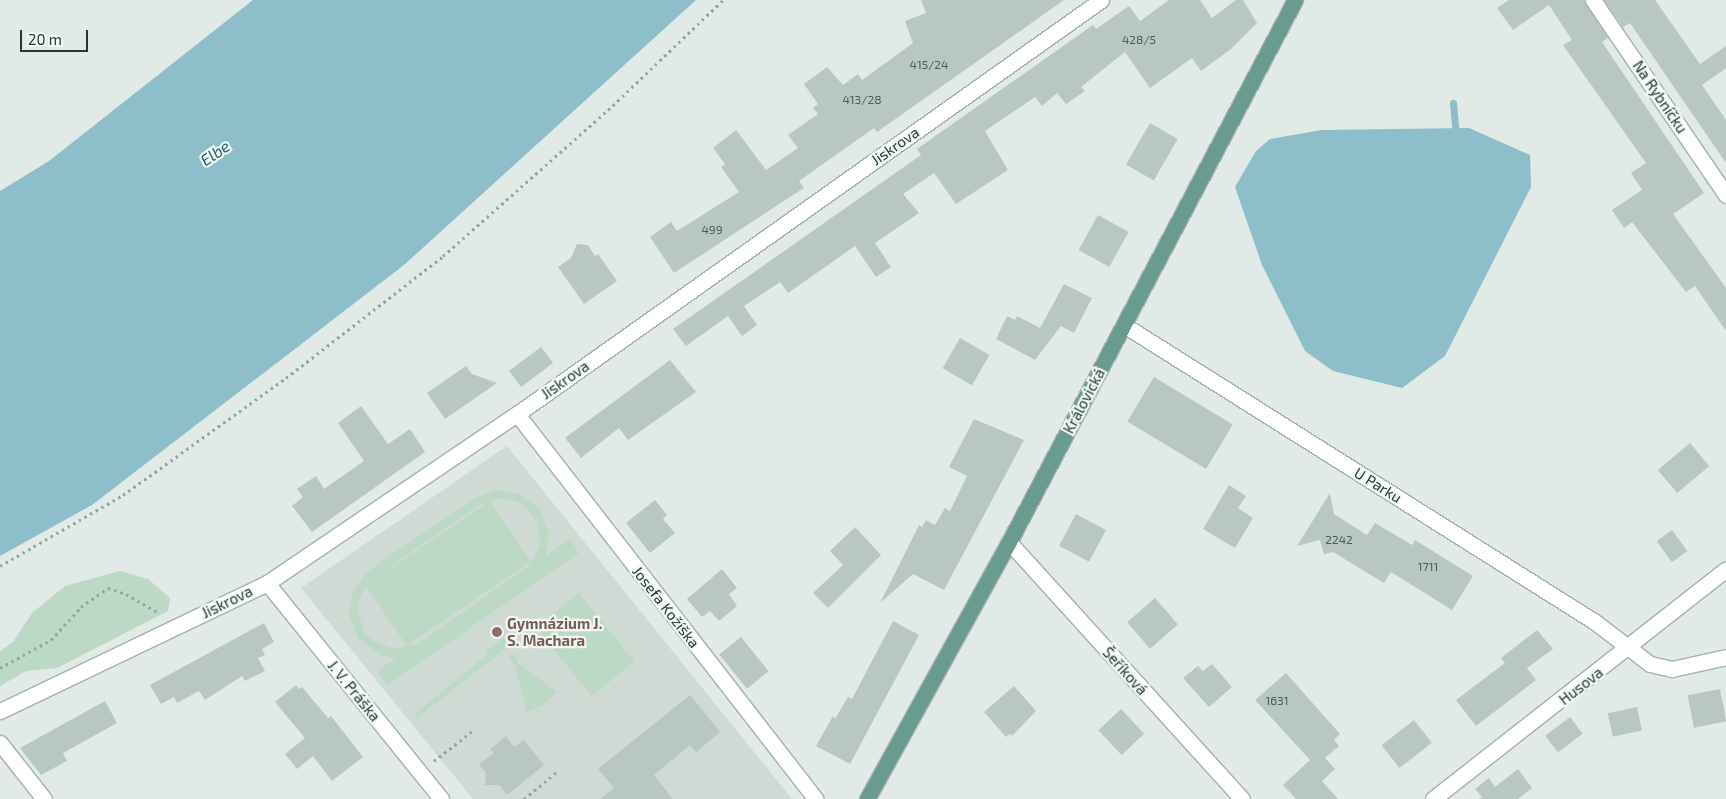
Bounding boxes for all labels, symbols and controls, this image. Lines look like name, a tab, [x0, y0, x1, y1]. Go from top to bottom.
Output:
scale bar	[22, 20, 90, 52]
text: 20 m	[28, 30, 62, 48]
house number: 428/5	[1122, 33, 1156, 47]
street label: Na Rybníčku	[1629, 57, 1691, 137]
house number: 415/24	[910, 58, 948, 72]
house number: 413/28	[842, 93, 882, 107]
street label: Jiskrova	[868, 123, 922, 169]
water label: Elbe	[197, 136, 233, 170]
house number: 499	[701, 223, 723, 237]
street label: Jiskrova	[538, 357, 592, 403]
street label: Královická	[1059, 365, 1109, 437]
street label: U Parku	[1351, 463, 1405, 507]
house number: 2242	[1325, 533, 1353, 547]
house number: 1711	[1418, 560, 1438, 574]
street label: Josefa Kožíška	[629, 563, 703, 651]
street label: Jiskrova	[199, 582, 255, 622]
place label: Gymnázium J. S. Machara	[507, 614, 603, 649]
marker: Gymnázium J. S. Machara	[491, 626, 503, 638]
street label: Šeříková	[1099, 643, 1151, 699]
street label: J. V. Práška	[324, 657, 384, 725]
street label: Husova	[1555, 663, 1607, 709]
house number: 1631	[1265, 694, 1289, 708]

